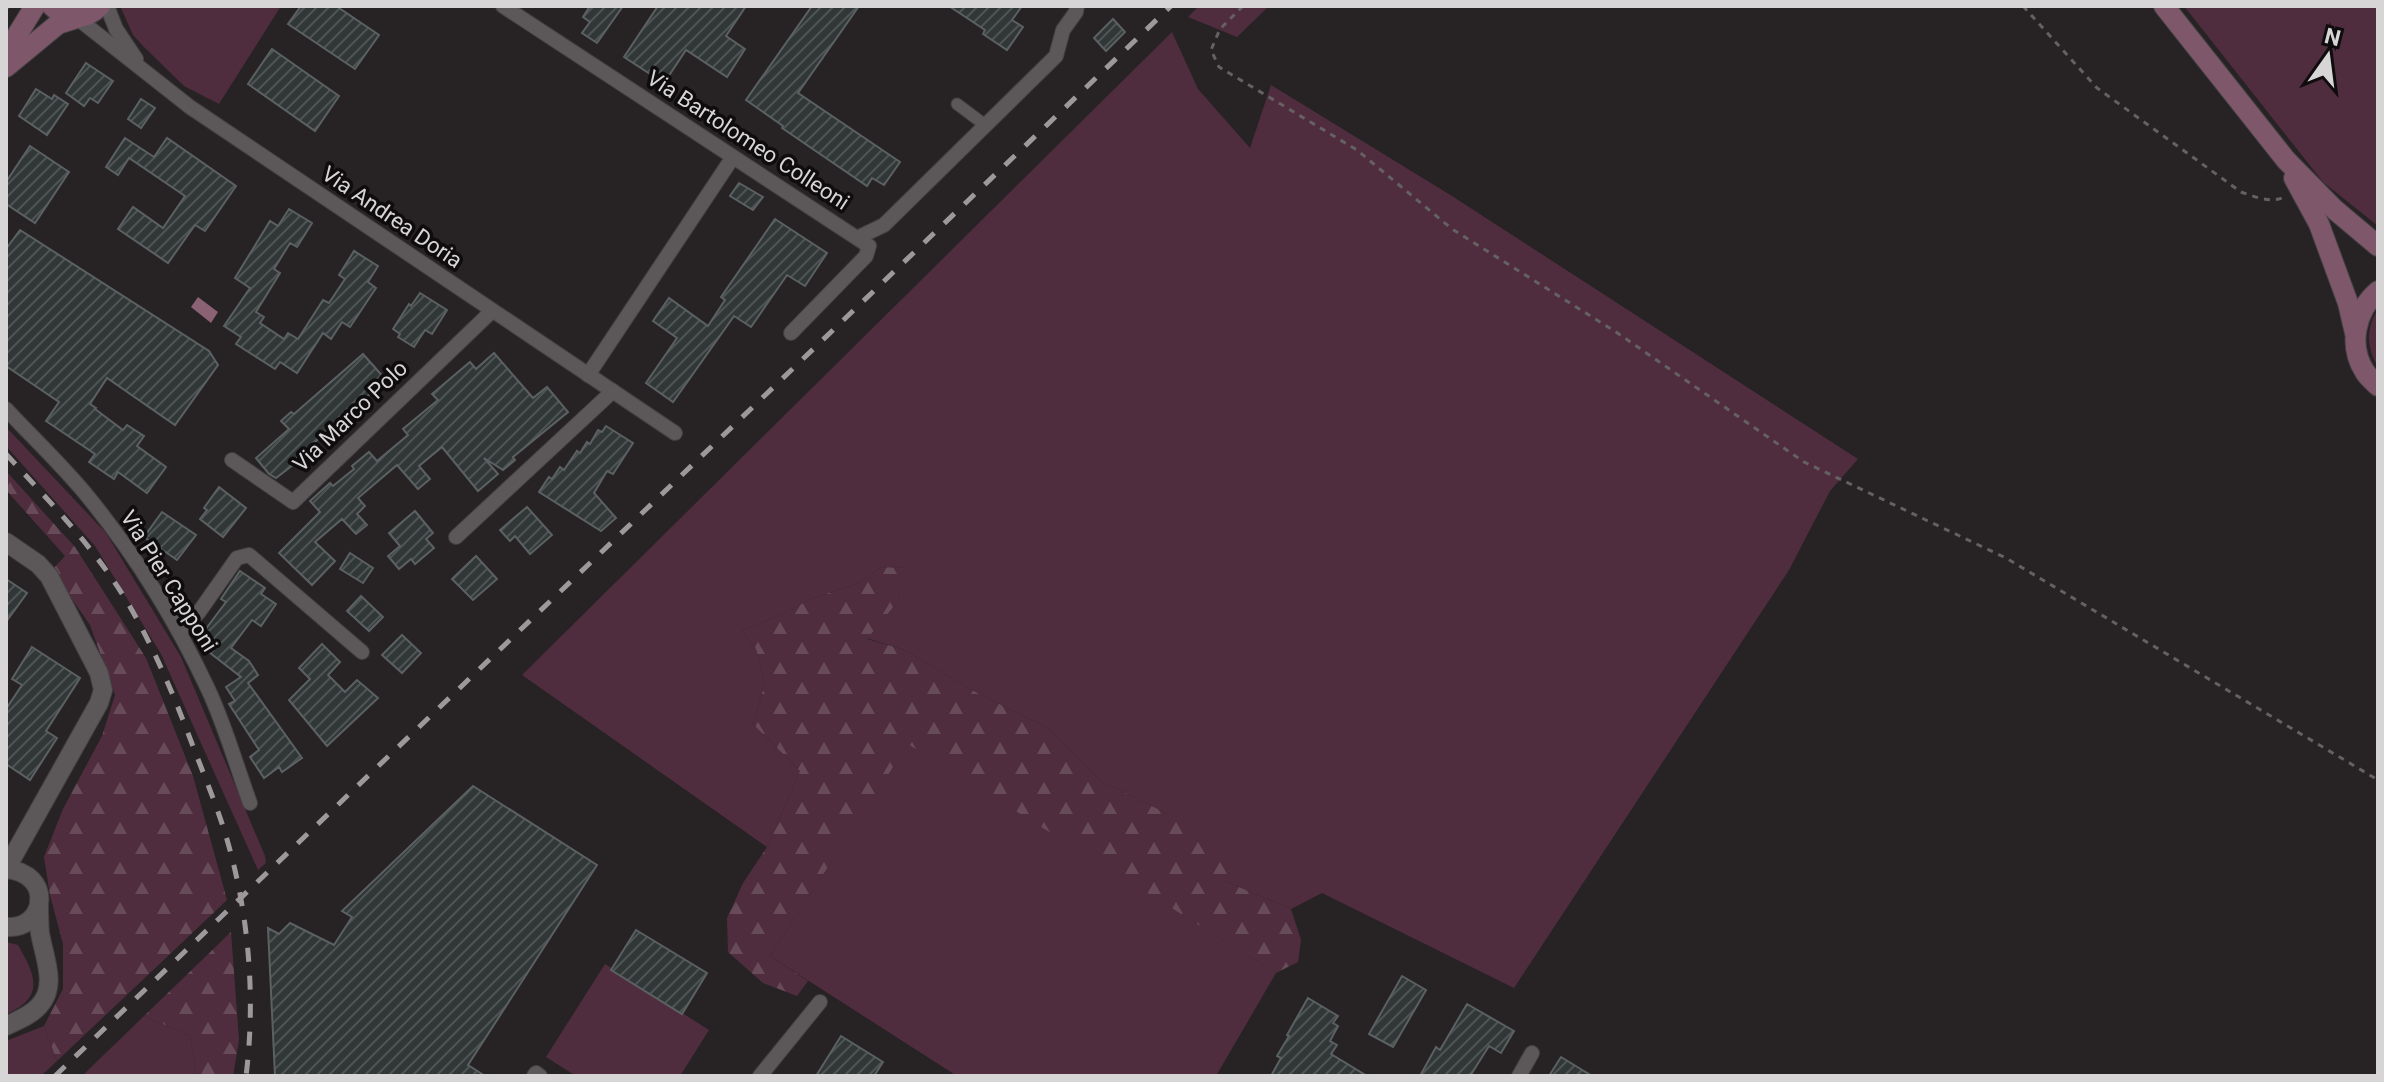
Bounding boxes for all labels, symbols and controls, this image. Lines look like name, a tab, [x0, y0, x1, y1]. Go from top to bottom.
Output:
north arrow	[2288, 16, 2368, 96]
text: N	[2322, 23, 2343, 51]
street label: Via Bartolomeo Colleoni	[642, 65, 854, 215]
street label: Via Andrea Doria	[317, 161, 467, 273]
street label: Via Marco Polo	[288, 355, 412, 477]
street label: Via Pier Capponi	[116, 506, 222, 656]

